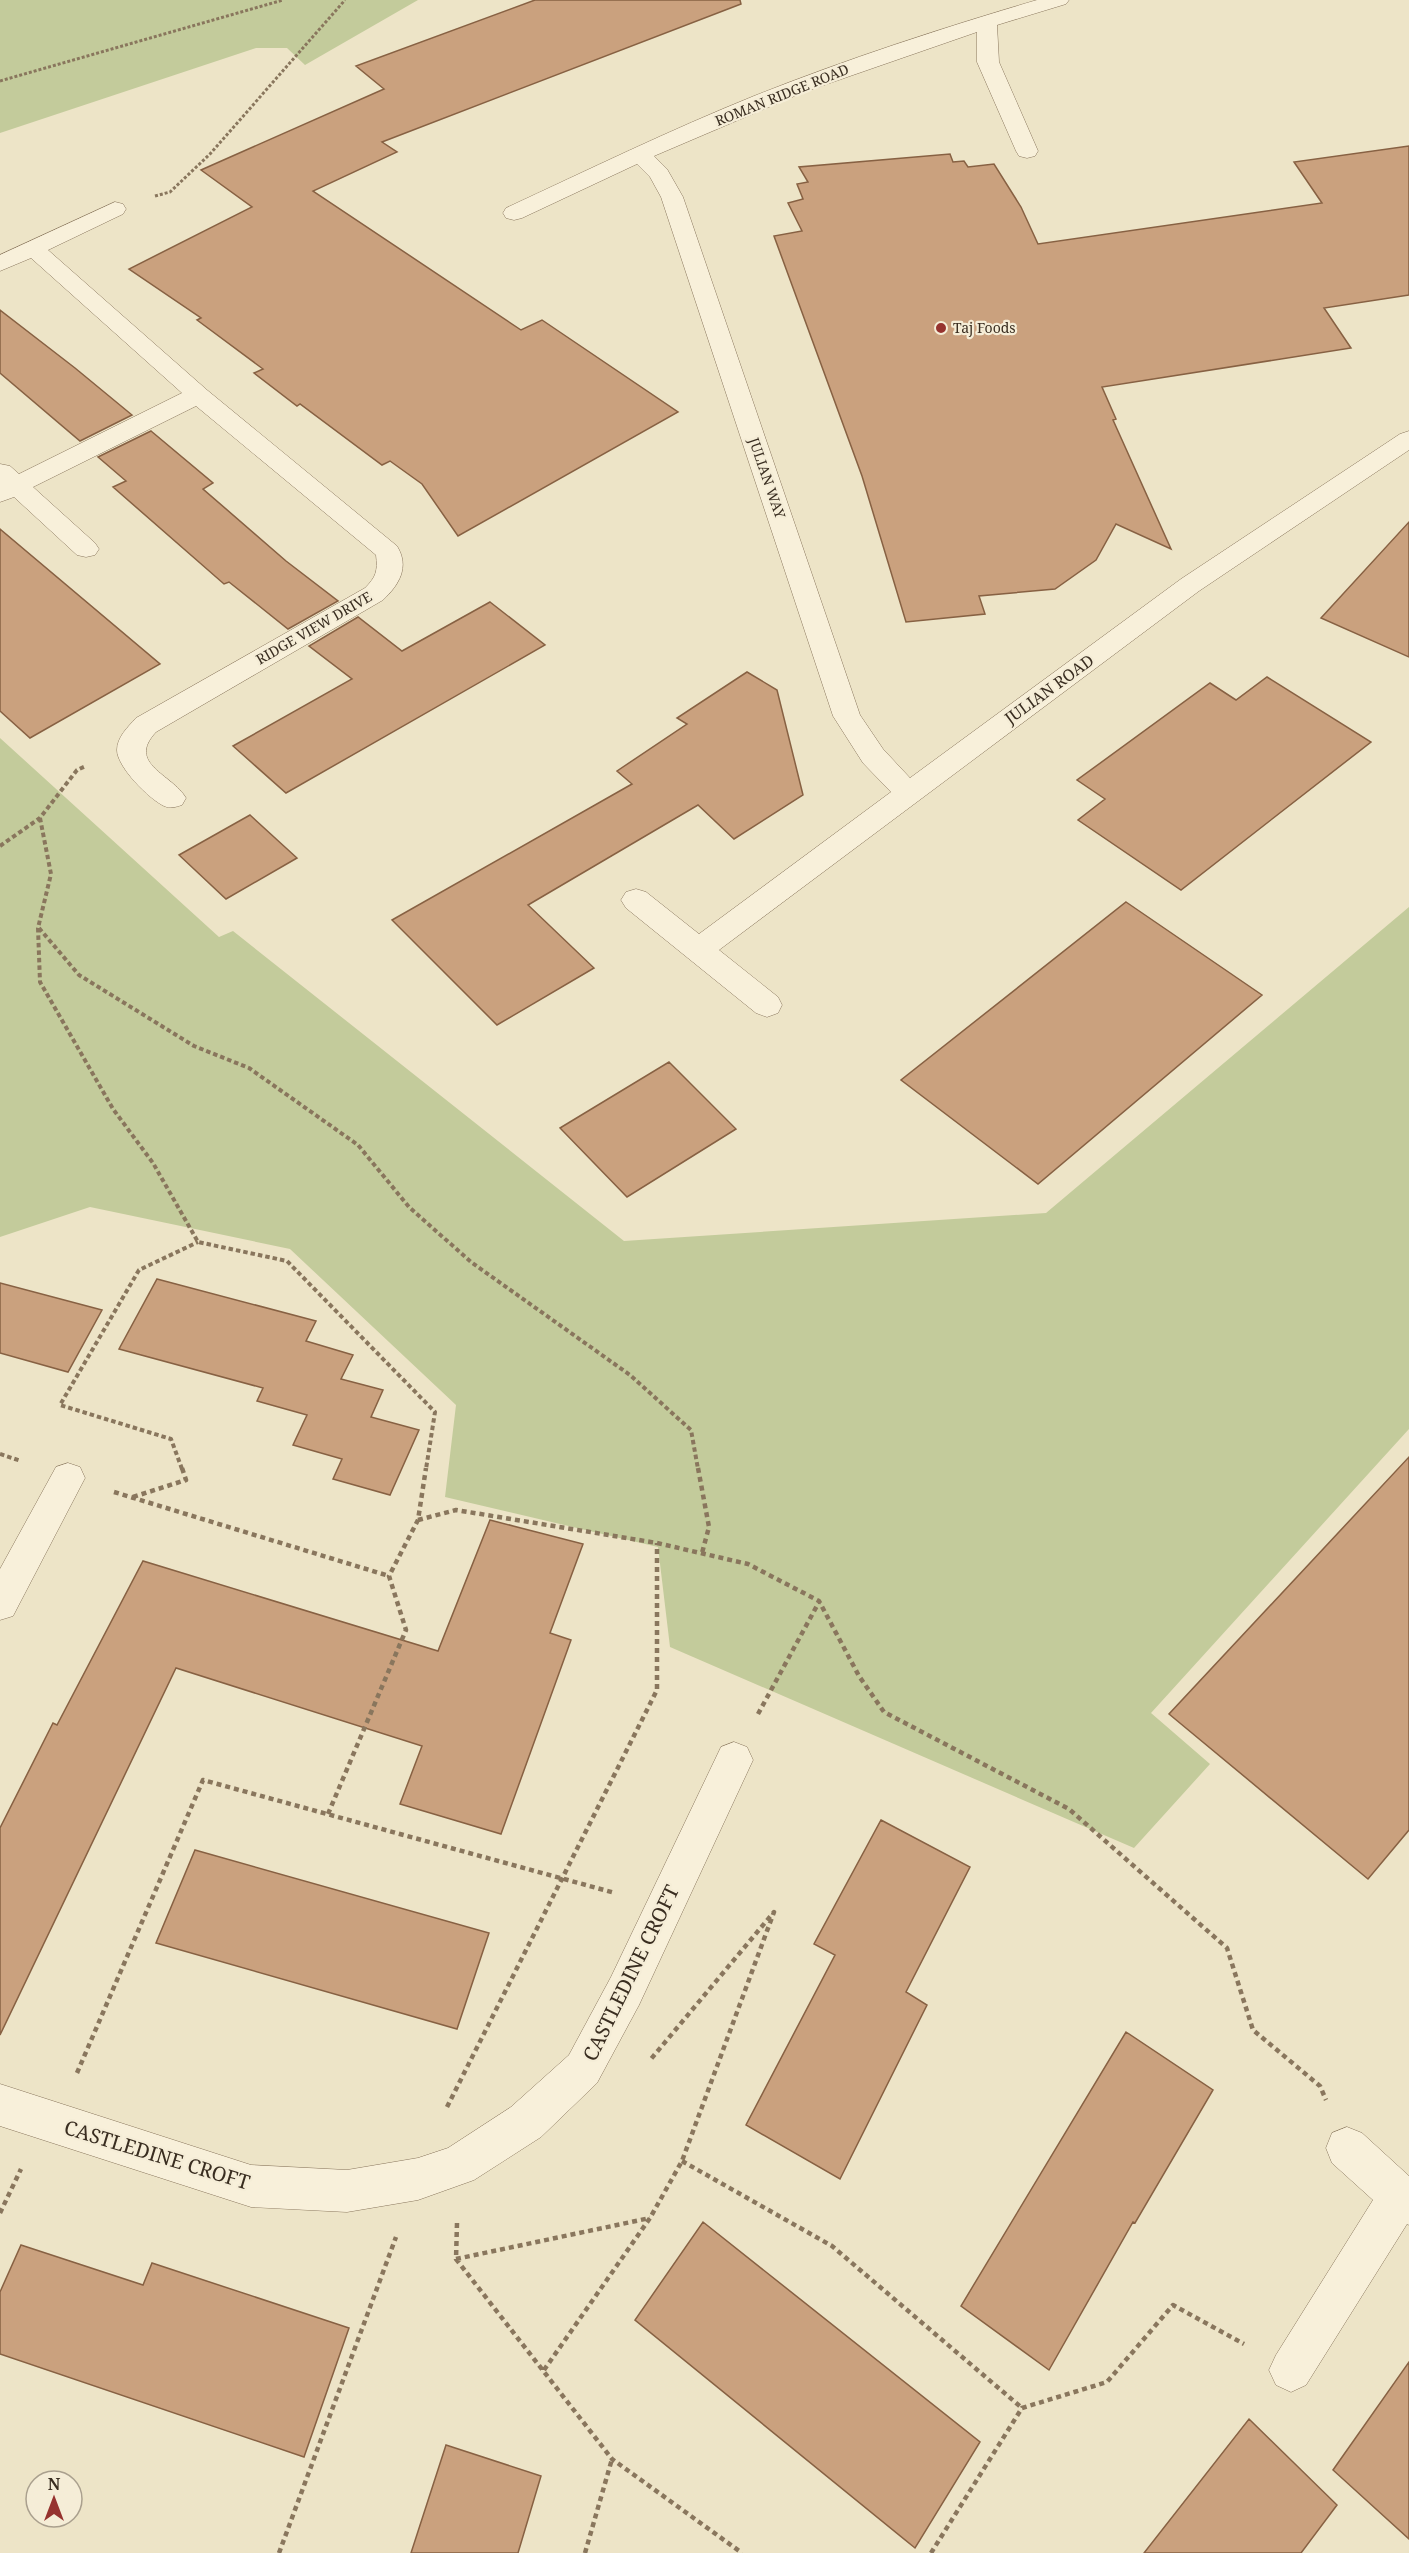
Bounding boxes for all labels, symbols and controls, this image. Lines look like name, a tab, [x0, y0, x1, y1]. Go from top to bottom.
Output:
street label: ROMAN RIDGE ROAD	[712, 59, 851, 130]
place label: Taj Foods	[953, 318, 1016, 337]
marker: Taj Foods	[934, 321, 948, 335]
street label: JULIAN WAY	[744, 434, 790, 521]
street label: RIDGE VIEW DRIVE	[252, 586, 375, 669]
street label: JULIAN ROAD	[999, 649, 1098, 729]
street label: CASTLEDINE CROFT	[576, 1880, 685, 2065]
street label: CASTLEDINE CROFT	[61, 2113, 253, 2196]
north arrow	[24, 2469, 84, 2529]
text: N	[48, 2473, 61, 2495]

